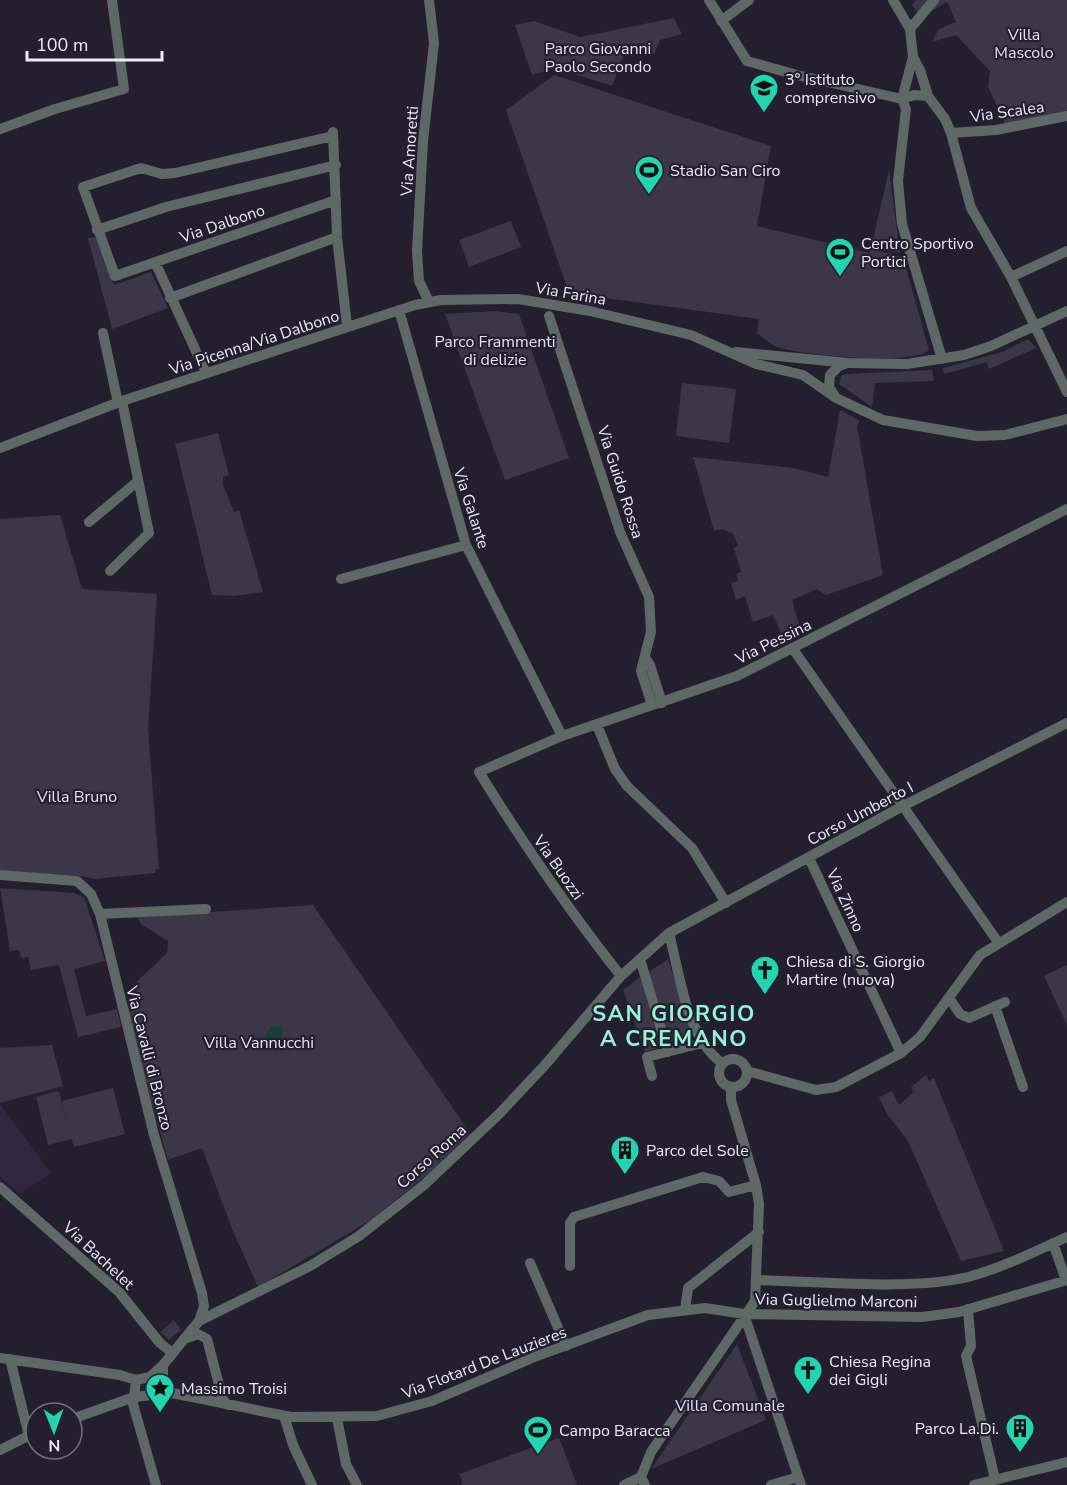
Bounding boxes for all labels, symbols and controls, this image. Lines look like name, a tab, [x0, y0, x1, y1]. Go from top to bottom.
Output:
scale bar	[27, 24, 162, 62]
park label: Villa Mascolo	[994, 24, 1054, 64]
text: 100 m	[36, 33, 88, 57]
park label: Parco Giovanni Paolo Secondo	[545, 38, 651, 78]
place label: 3° Istituto comprensivo	[785, 69, 876, 109]
school or university icon: 3° Istituto comprensivo	[748, 72, 780, 114]
street label: Via Scalea	[968, 96, 1046, 128]
street label: Via Amoretti	[396, 105, 424, 198]
sports icon: Stadio San Ciro	[633, 154, 665, 196]
place label: Stadio San Ciro	[670, 160, 781, 182]
street label: Via Dalbono	[176, 199, 268, 249]
place label: Centro Sportivo Portici	[861, 233, 974, 273]
sports icon: Centro Sportivo Portici	[824, 236, 856, 278]
street label: Via Farina	[533, 277, 608, 311]
street label: Via Picenna/Via Dalbono	[166, 305, 342, 381]
park label: Parco Frammenti di delizie	[434, 331, 556, 371]
street label: Via Guido Rossa	[591, 422, 649, 541]
street label: Via Galante	[447, 464, 494, 552]
street label: Via Pessina	[731, 614, 815, 670]
street label: Corso Umberto I	[803, 777, 917, 851]
park label: Villa Bruno	[36, 786, 117, 808]
street label: Via Buozzi	[527, 830, 589, 904]
street label: Via Zinno	[820, 864, 869, 936]
place label: Chiesa di S. Giorgio Martire (nuova)	[786, 951, 925, 991]
church icon: Chiesa di S. Giorgio Martire (nuova)	[749, 954, 781, 996]
street label: Via Cavalli di Bronzo	[120, 983, 178, 1133]
district label: SAN GIORGIO A CREMANO	[592, 999, 756, 1054]
park label: Villa Vannucchi	[203, 1032, 314, 1054]
street label: Corso Roma	[392, 1119, 471, 1194]
building icon: Parco del Sole	[609, 1134, 641, 1176]
place label: Parco del Sole	[646, 1140, 749, 1162]
street label: Via Bachelet	[57, 1216, 139, 1295]
street label: Via Guglielmo Marconi	[754, 1289, 917, 1313]
street label: Via Flotard De Lauzieres	[398, 1321, 570, 1405]
place label: Chiesa Regina dei Gigli	[829, 1351, 931, 1391]
church icon: Chiesa Regina dei Gigli	[792, 1354, 824, 1396]
place icon: Massimo Troisi	[144, 1372, 176, 1414]
place label: Massimo Troisi	[181, 1378, 287, 1400]
park label: Villa Comunale	[674, 1395, 785, 1417]
north arrow	[24, 1401, 84, 1461]
building icon: Parco La.Di.	[1004, 1412, 1036, 1454]
sports icon: Campo Baracca	[522, 1414, 554, 1456]
place label: Parco La.Di.	[915, 1418, 999, 1440]
place label: Campo Baracca	[559, 1420, 671, 1442]
text: N	[48, 1434, 60, 1456]

